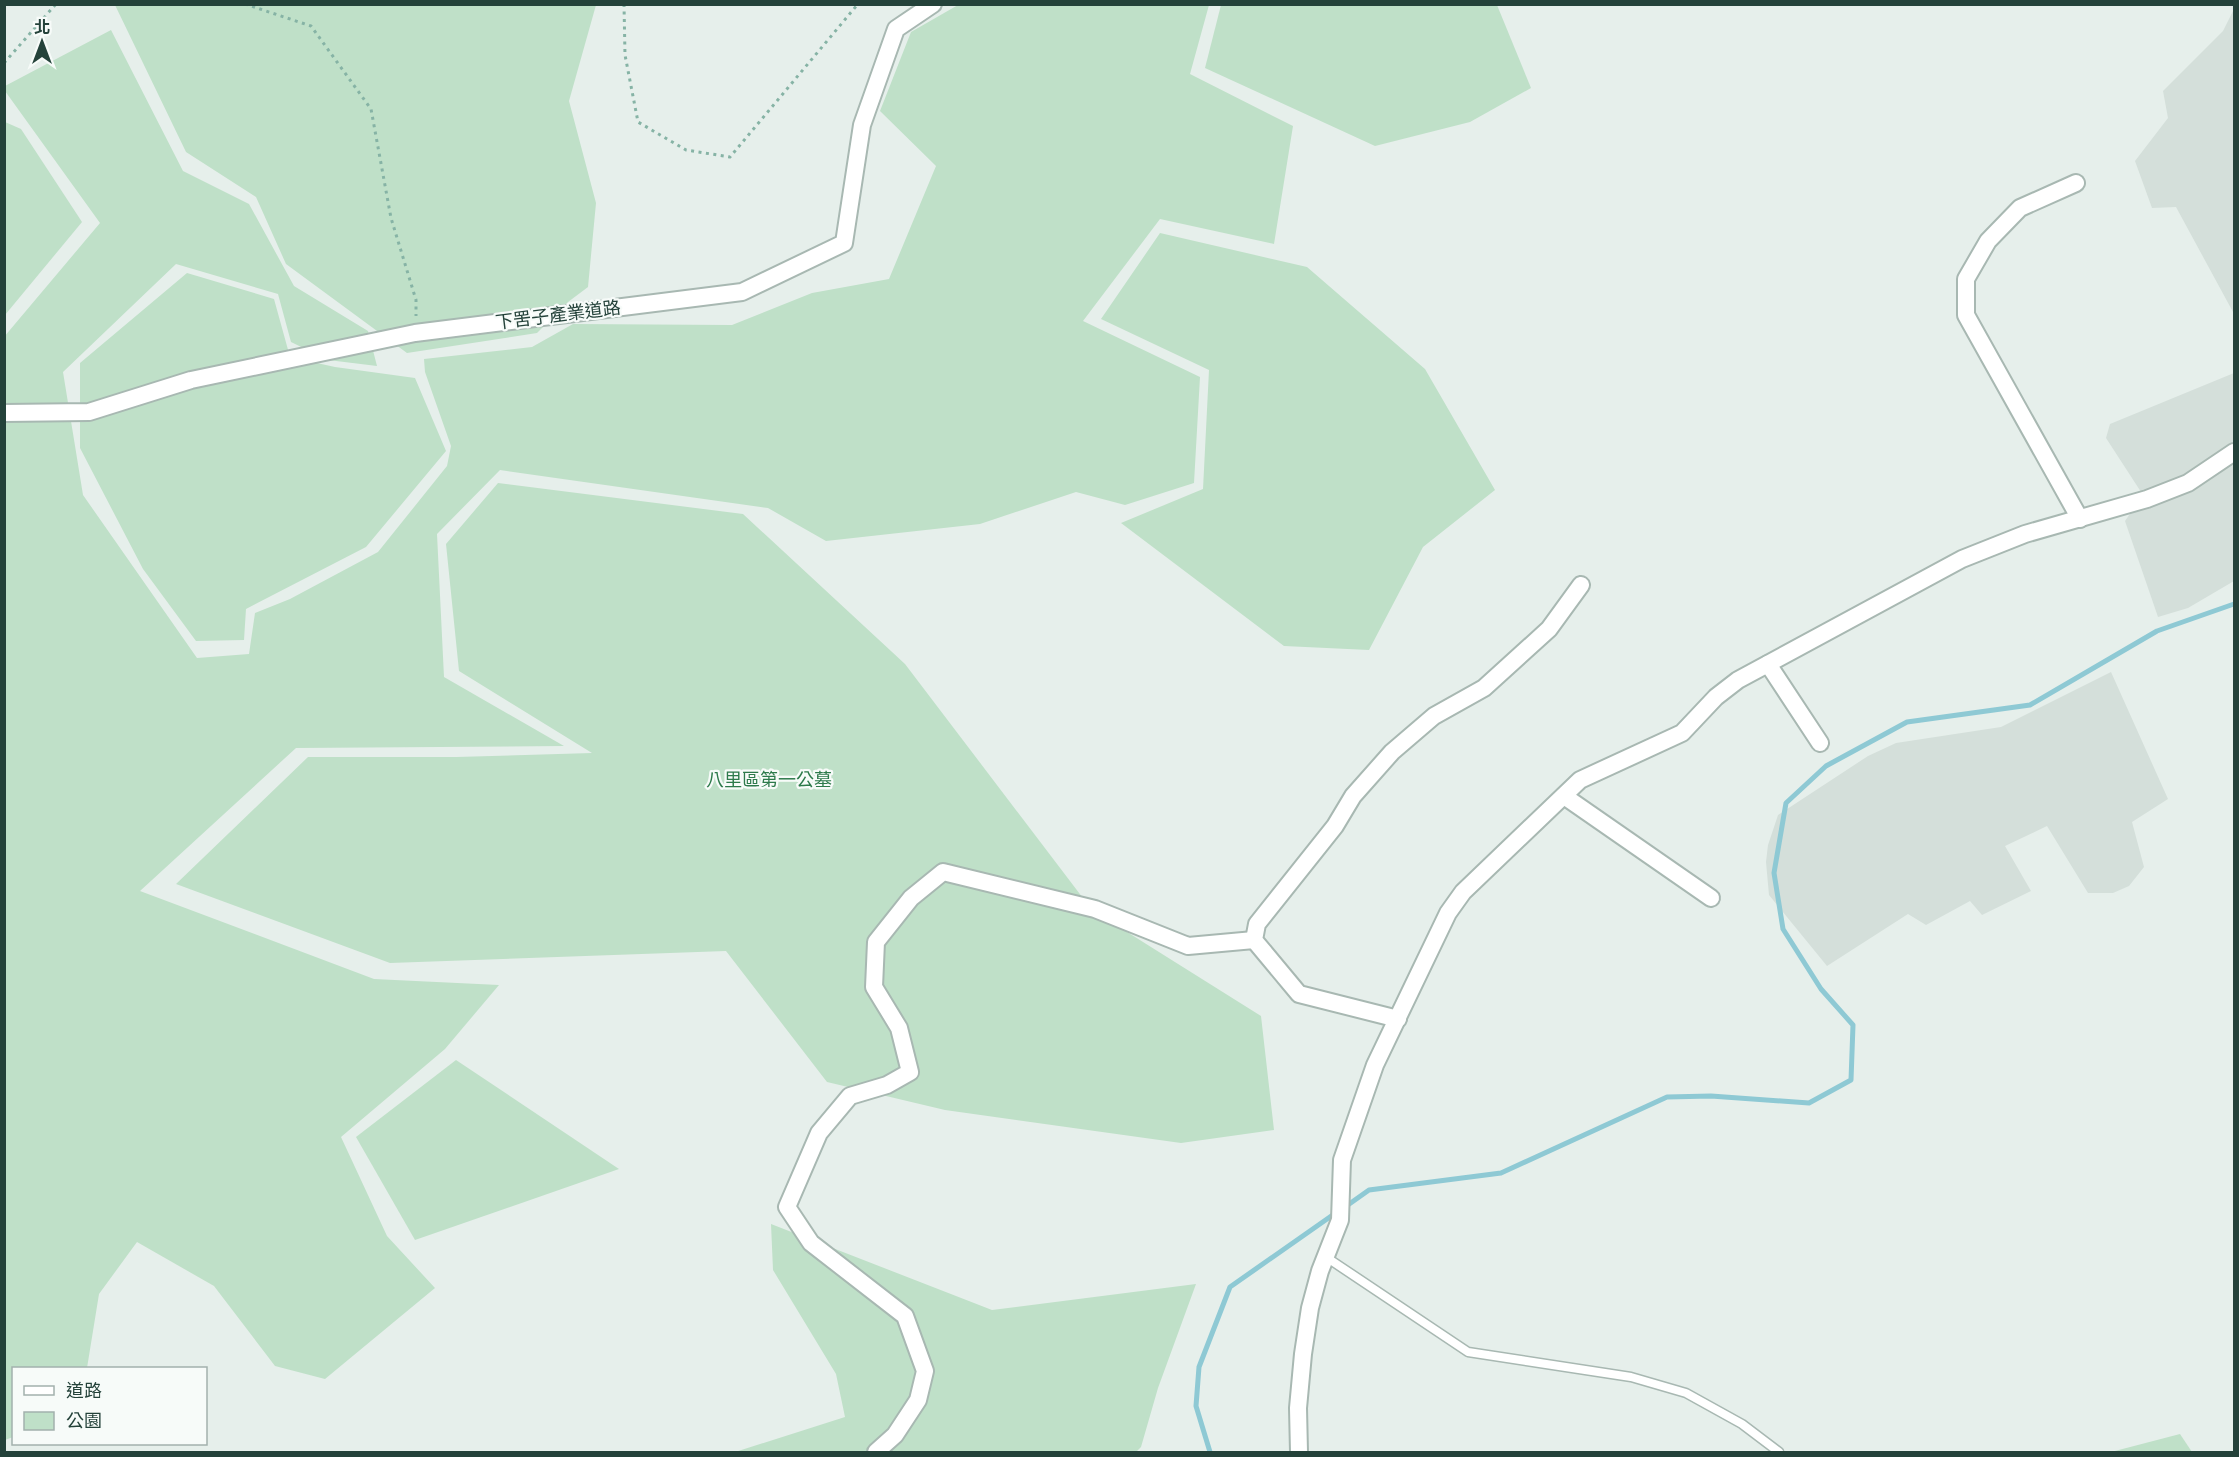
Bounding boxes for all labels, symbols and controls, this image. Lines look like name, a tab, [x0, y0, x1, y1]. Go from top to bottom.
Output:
north arrow	[12, 12, 72, 72]
text: 北	[34, 18, 50, 37]
street label: 下罟子產業道路	[494, 296, 622, 334]
park label: 八里區第一公墓	[706, 769, 832, 791]
legend	[12, 1367, 207, 1445]
text: 道路	[66, 1380, 102, 1402]
text: 公園	[66, 1410, 102, 1432]

